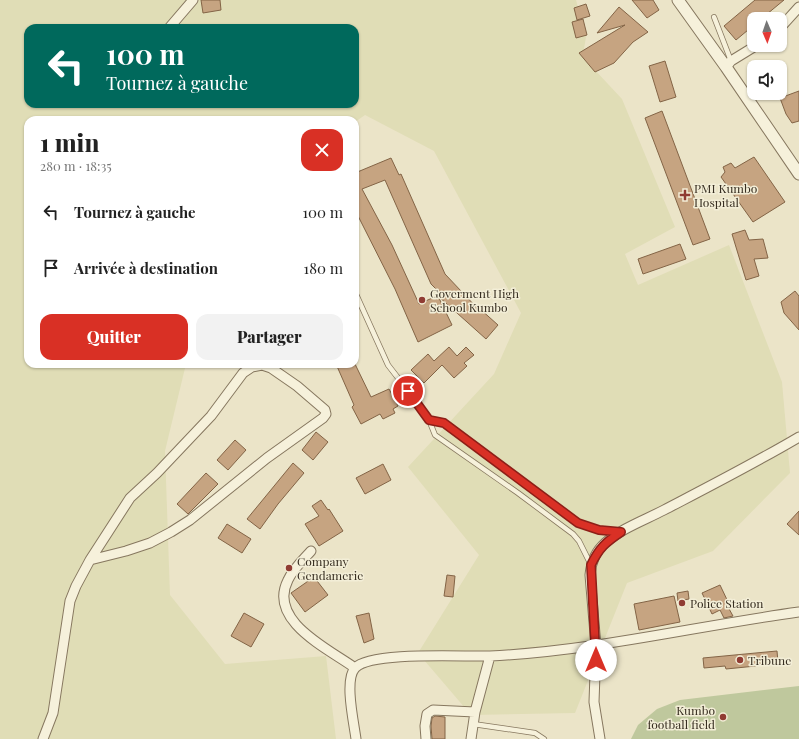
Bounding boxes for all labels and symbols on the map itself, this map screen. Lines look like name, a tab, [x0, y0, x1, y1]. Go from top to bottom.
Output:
north arrow	[747, 12, 787, 52]
place label: PMI Kumbo Hospital	[694, 180, 758, 210]
marker: PMI Kumbo Hospital	[679, 189, 691, 201]
place label: Goverment High School Kumbo	[430, 285, 519, 315]
marker: Goverment High School Kumbo	[417, 295, 427, 305]
pin	[391, 374, 425, 408]
place label: Company Gendamerie	[297, 553, 363, 583]
marker: Company Gendamerie	[284, 563, 294, 573]
place label: Police Station	[690, 595, 763, 611]
marker: Police Station	[677, 598, 687, 608]
position arrow	[575, 639, 617, 681]
place label: Tribune	[748, 652, 791, 668]
marker: Tribune	[735, 655, 745, 665]
place label: Kumbo football field	[647, 702, 715, 732]
marker: Kumbo football field	[718, 712, 728, 722]

